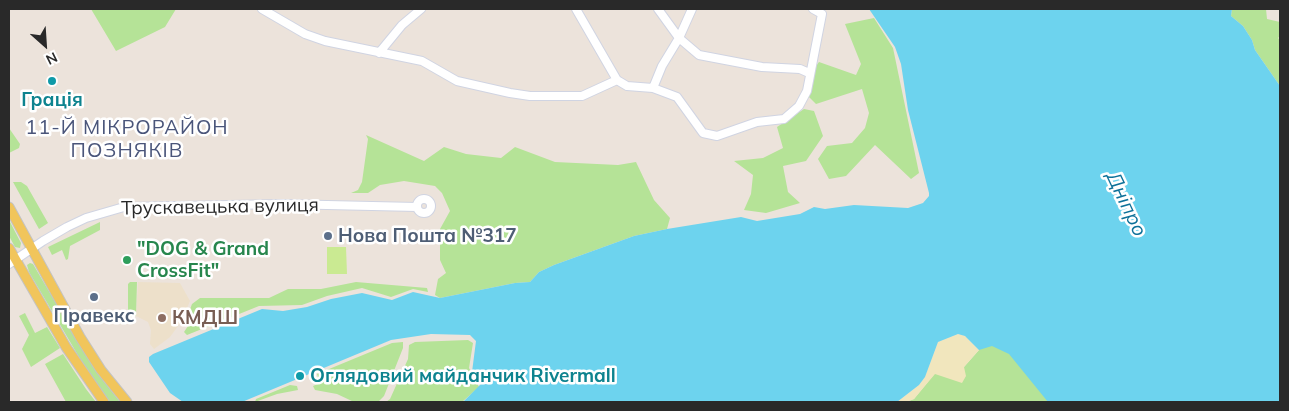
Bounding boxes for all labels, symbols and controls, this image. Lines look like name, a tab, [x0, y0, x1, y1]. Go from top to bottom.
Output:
north arrow	[20, 20, 70, 70]
text: N	[43, 48, 60, 69]
marker: Грація	[46, 75, 58, 87]
place label: Грація	[21, 89, 83, 111]
district label: 11-Й МІКРОРАЙОН ПОЗНЯКІВ	[23, 116, 231, 163]
water label: Дніпро	[1101, 168, 1151, 240]
street label: Трускавецька вулиця	[121, 194, 319, 220]
place label: Нова Пошта №317	[338, 225, 517, 247]
marker: Нова Пошта №317	[322, 230, 334, 242]
place label: "DOG & Grand CrossFit"	[137, 238, 269, 282]
marker: "DOG & Grand CrossFit"	[121, 254, 133, 266]
marker: Правекс	[88, 291, 100, 303]
place label: Правекс	[53, 305, 135, 327]
place label: КМДШ	[172, 307, 238, 329]
marker: КМДШ	[156, 312, 168, 324]
place label: Оглядовий майданчик Rivermall	[310, 365, 616, 387]
marker: Оглядовий майданчик Rivermall	[294, 370, 306, 382]

